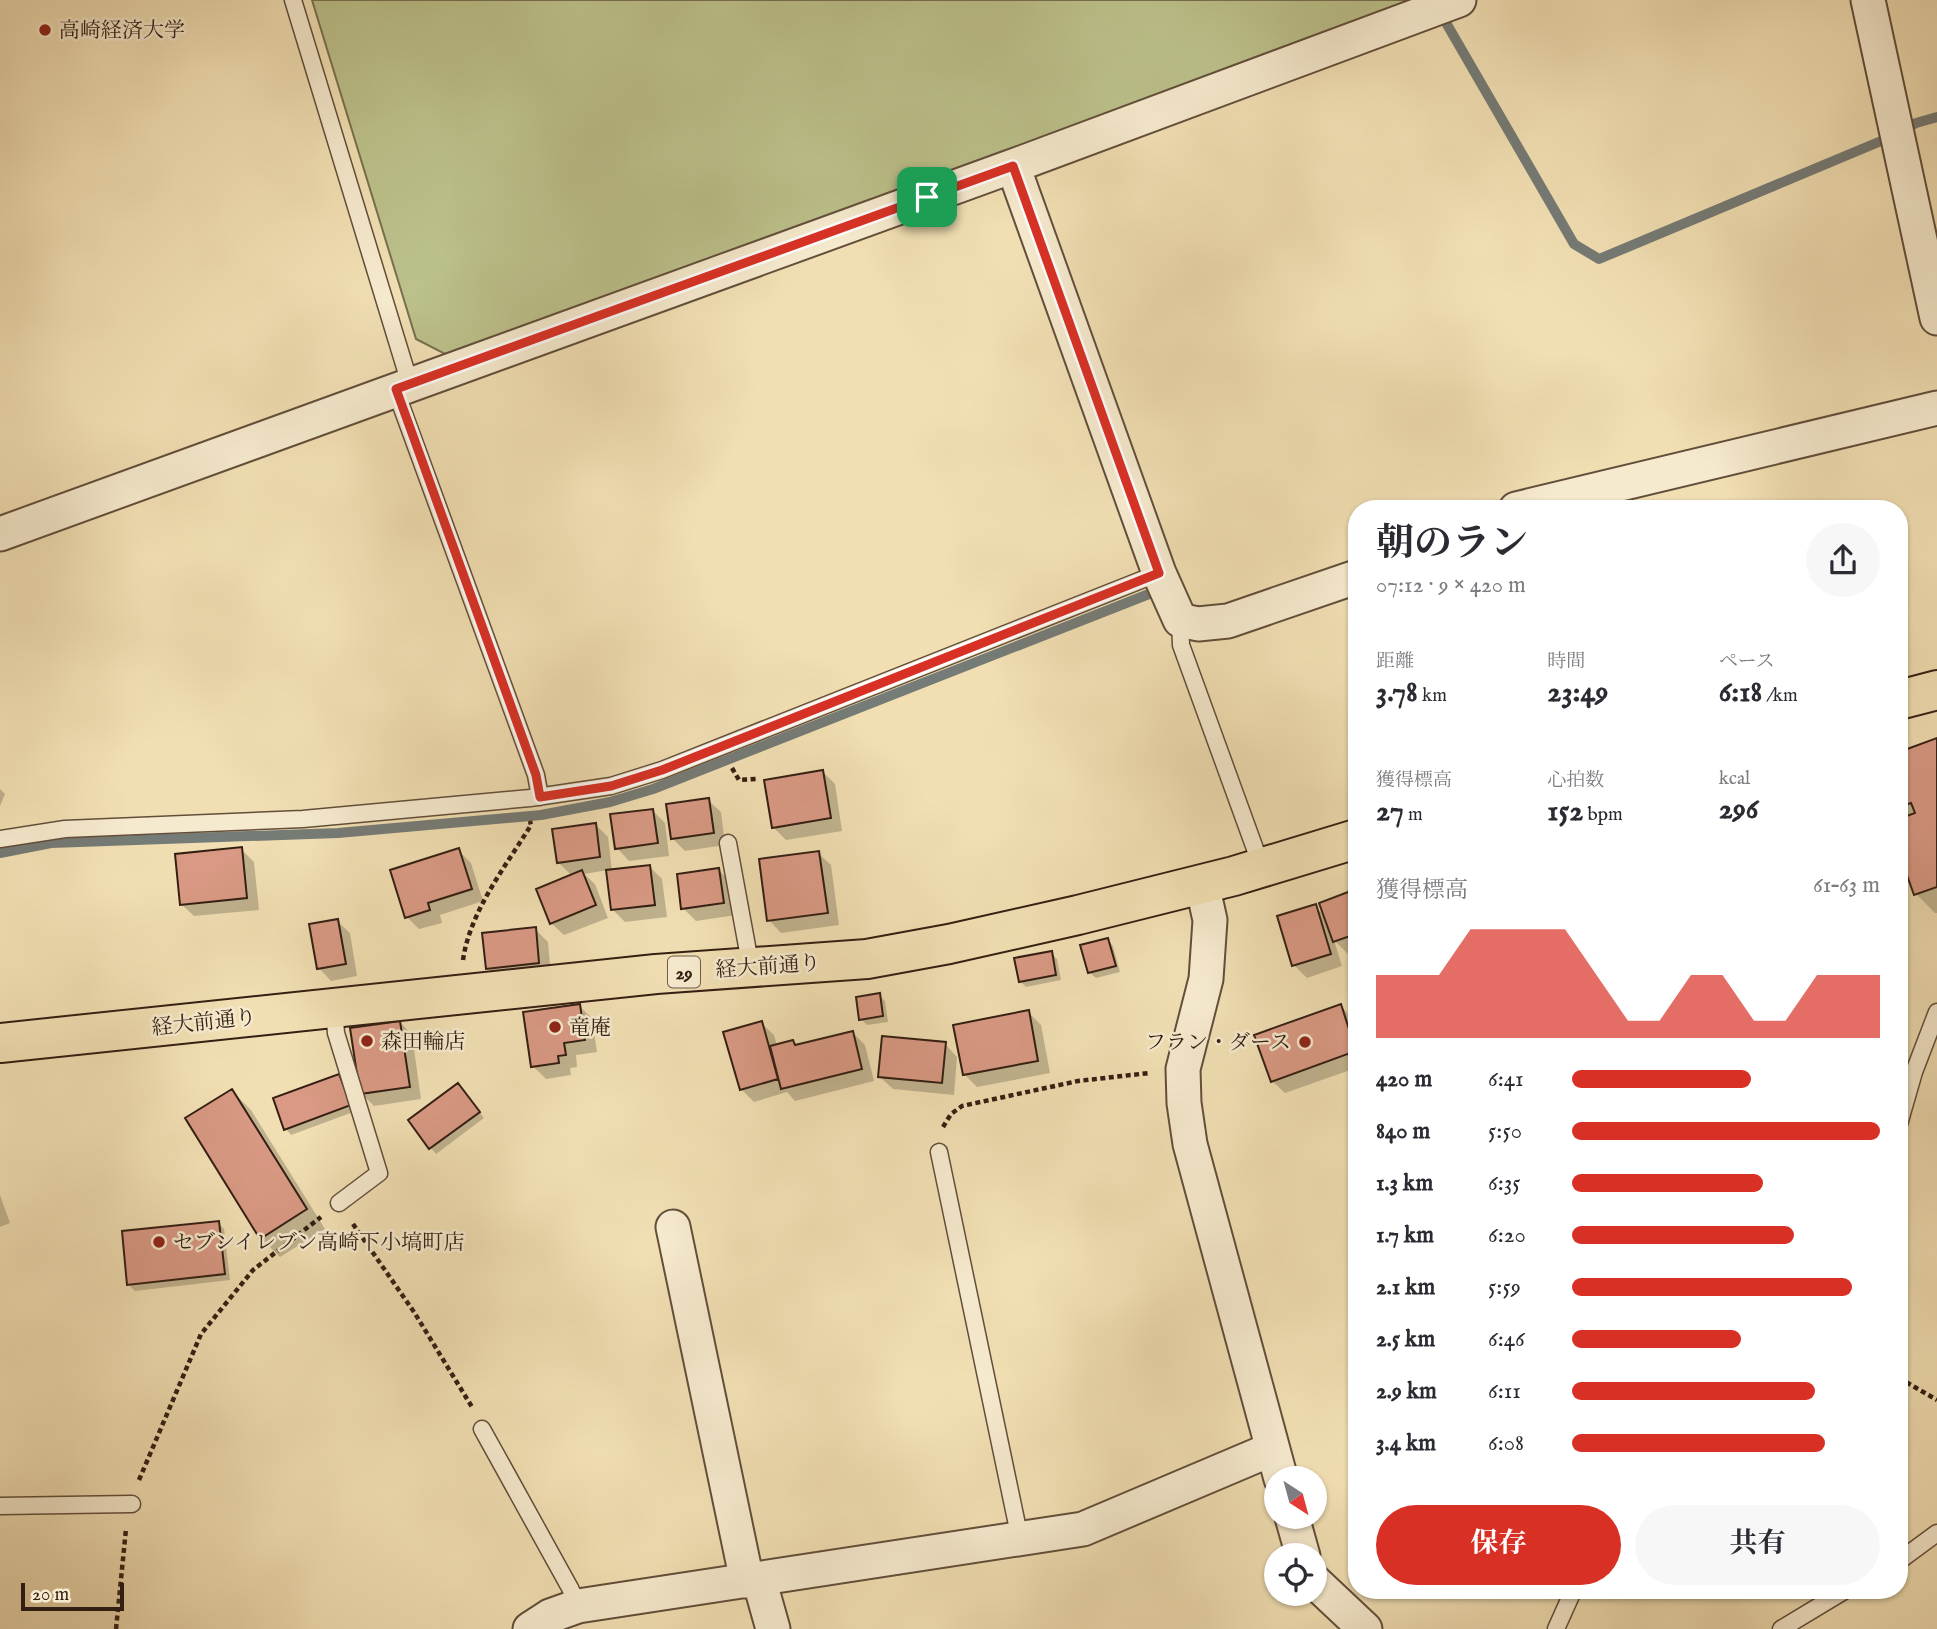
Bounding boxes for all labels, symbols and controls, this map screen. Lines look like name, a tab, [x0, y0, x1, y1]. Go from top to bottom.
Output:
place label: 高崎経済大学	[59, 18, 185, 45]
marker: 高崎経済大学	[37, 22, 53, 38]
pin	[897, 167, 957, 227]
icon: arrive	[908, 178, 946, 216]
text: 朝のラン	[1376, 521, 1528, 569]
button: share	[1806, 523, 1880, 597]
text: 07:12 · 9 × 420 m	[1376, 571, 1526, 600]
text: 距離	[1376, 650, 1414, 674]
text: 時間	[1547, 650, 1585, 674]
text: ペース	[1719, 650, 1775, 674]
text: 3.78	[1376, 674, 1418, 712]
text: 23:49	[1547, 674, 1608, 712]
text: 6:18	[1719, 674, 1762, 712]
text: km	[1418, 684, 1447, 708]
text: /km	[1762, 684, 1798, 708]
text: kcal	[1719, 767, 1750, 791]
text: 獲得標高	[1376, 769, 1452, 793]
text: 心拍数	[1547, 769, 1604, 793]
text: 296	[1719, 791, 1759, 829]
text: 27	[1376, 793, 1404, 831]
text: 152	[1547, 793, 1583, 831]
text: m	[1404, 803, 1423, 827]
text: bpm	[1583, 803, 1623, 827]
text: 61–63 m	[1813, 871, 1880, 900]
text: 獲得標高	[1376, 876, 1468, 905]
street label: 経大前通り	[715, 950, 821, 985]
road number: 29	[668, 956, 700, 988]
street label: 経大前通り	[151, 1005, 258, 1042]
place label: 竜庵	[569, 1015, 611, 1042]
marker: 竜庵	[547, 1019, 563, 1035]
place label: 森田輪店	[381, 1029, 465, 1056]
place label: フラン・ダース	[1145, 1030, 1291, 1057]
marker: 森田輪店	[359, 1033, 375, 1049]
marker: フラン・ダース	[1297, 1034, 1313, 1050]
text: 420 m	[1376, 1065, 1432, 1094]
text: 6:41	[1488, 1065, 1524, 1094]
text: 840 m	[1376, 1117, 1430, 1146]
text: 5:50	[1488, 1117, 1522, 1146]
text: 1.3 km	[1376, 1169, 1433, 1198]
text: 6:35	[1488, 1169, 1521, 1198]
text: 1.7 km	[1376, 1221, 1434, 1250]
text: 6:20	[1488, 1221, 1526, 1250]
place label: セブンイレブン高崎下小塙町店	[173, 1230, 464, 1257]
marker: セブンイレブン高崎下小塙町店	[151, 1234, 167, 1250]
text: 2.1 km	[1376, 1273, 1435, 1302]
text: 5:59	[1488, 1273, 1521, 1302]
text: 2.5 km	[1376, 1325, 1435, 1354]
text: 6:46	[1488, 1325, 1525, 1354]
text: 2.9 km	[1376, 1377, 1437, 1406]
text: 6:11	[1488, 1377, 1521, 1406]
text: 3.4 km	[1376, 1429, 1436, 1458]
text: 6:08	[1488, 1429, 1524, 1458]
north arrow	[1264, 1466, 1326, 1530]
map controls	[1264, 1466, 1327, 1606]
button: 保存	[1376, 1505, 1621, 1585]
button: 共有	[1635, 1505, 1880, 1585]
button: locate	[1264, 1543, 1327, 1606]
scale bar	[21, 1580, 124, 1612]
text: 20 m	[32, 1583, 69, 1607]

